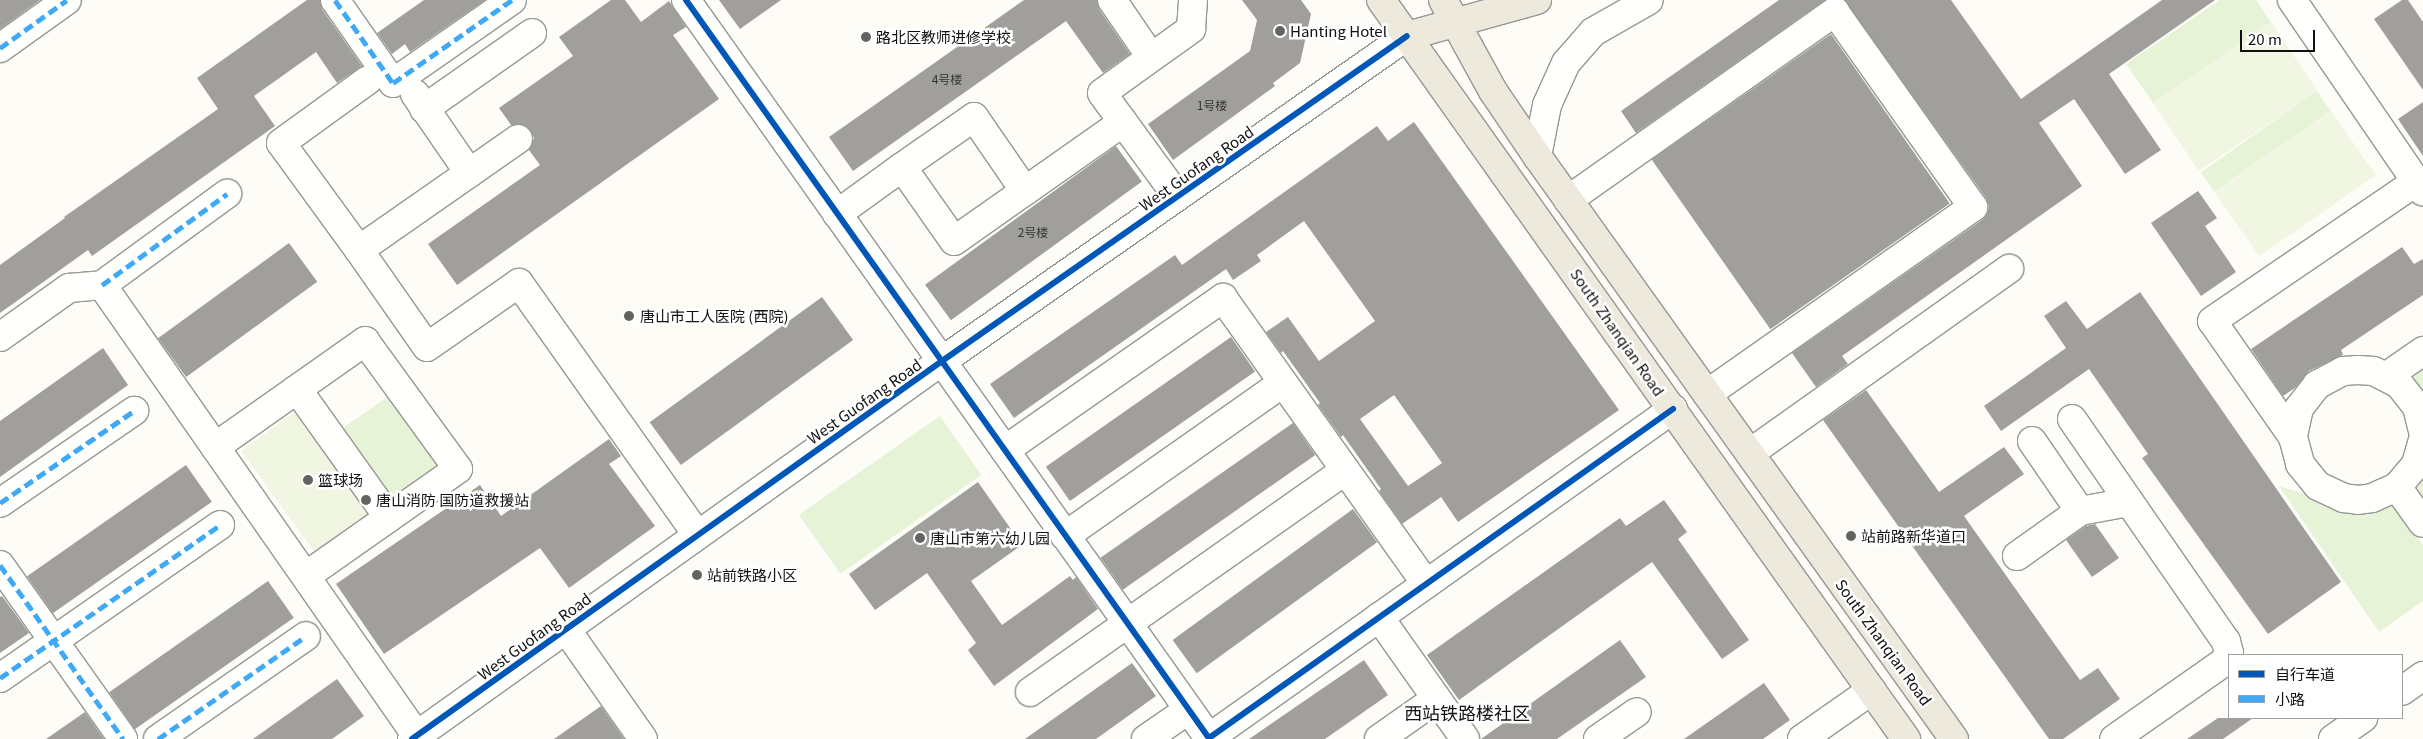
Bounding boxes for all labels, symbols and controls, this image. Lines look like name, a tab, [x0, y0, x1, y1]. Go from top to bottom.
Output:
scale bar	[2243, 20, 2318, 52]
place label: Hanting Hotel	[1290, 22, 1387, 40]
marker: Hanting Hotel	[1274, 25, 1286, 37]
place label: 路北区教师进修学校	[876, 28, 1011, 46]
text: 20 m	[2248, 28, 2282, 49]
marker: 路北区教师进修学校	[860, 31, 872, 43]
house number: 4号楼	[932, 72, 962, 86]
house number: 1号楼	[1197, 98, 1227, 112]
street label: West Guofang Road	[1135, 122, 1257, 214]
house number: 2号楼	[1018, 225, 1048, 239]
street label: South Zhanqian Road	[1567, 265, 1669, 399]
place label: 唐山市工人医院 (西院)	[640, 307, 788, 325]
marker: 唐山市工人医院 (西院)	[622, 309, 636, 323]
street label: West Guofang Road	[803, 355, 925, 447]
place label: 篮球场	[318, 471, 363, 489]
marker: 篮球场	[302, 474, 314, 486]
place label: 唐山消防 国防道救援站	[376, 491, 529, 509]
marker: 唐山消防 国防道救援站	[360, 494, 372, 506]
place label: 站前路新华道口	[1861, 527, 1966, 545]
place label: 唐山市第六幼儿园	[930, 529, 1050, 547]
marker: 站前路新华道口	[1845, 530, 1857, 542]
marker: 唐山市第六幼儿园	[914, 532, 926, 544]
place label: 站前铁路小区	[707, 566, 797, 584]
marker: 站前铁路小区	[691, 569, 703, 581]
street label: South Zhanqian Road	[1832, 576, 1936, 708]
street label: West Guofang Road	[474, 589, 594, 683]
legend	[2228, 654, 2403, 719]
text: 自行车道	[2275, 663, 2335, 684]
text: 小路	[2275, 688, 2305, 709]
district label: 西站铁路楼社区	[1404, 701, 1530, 723]

